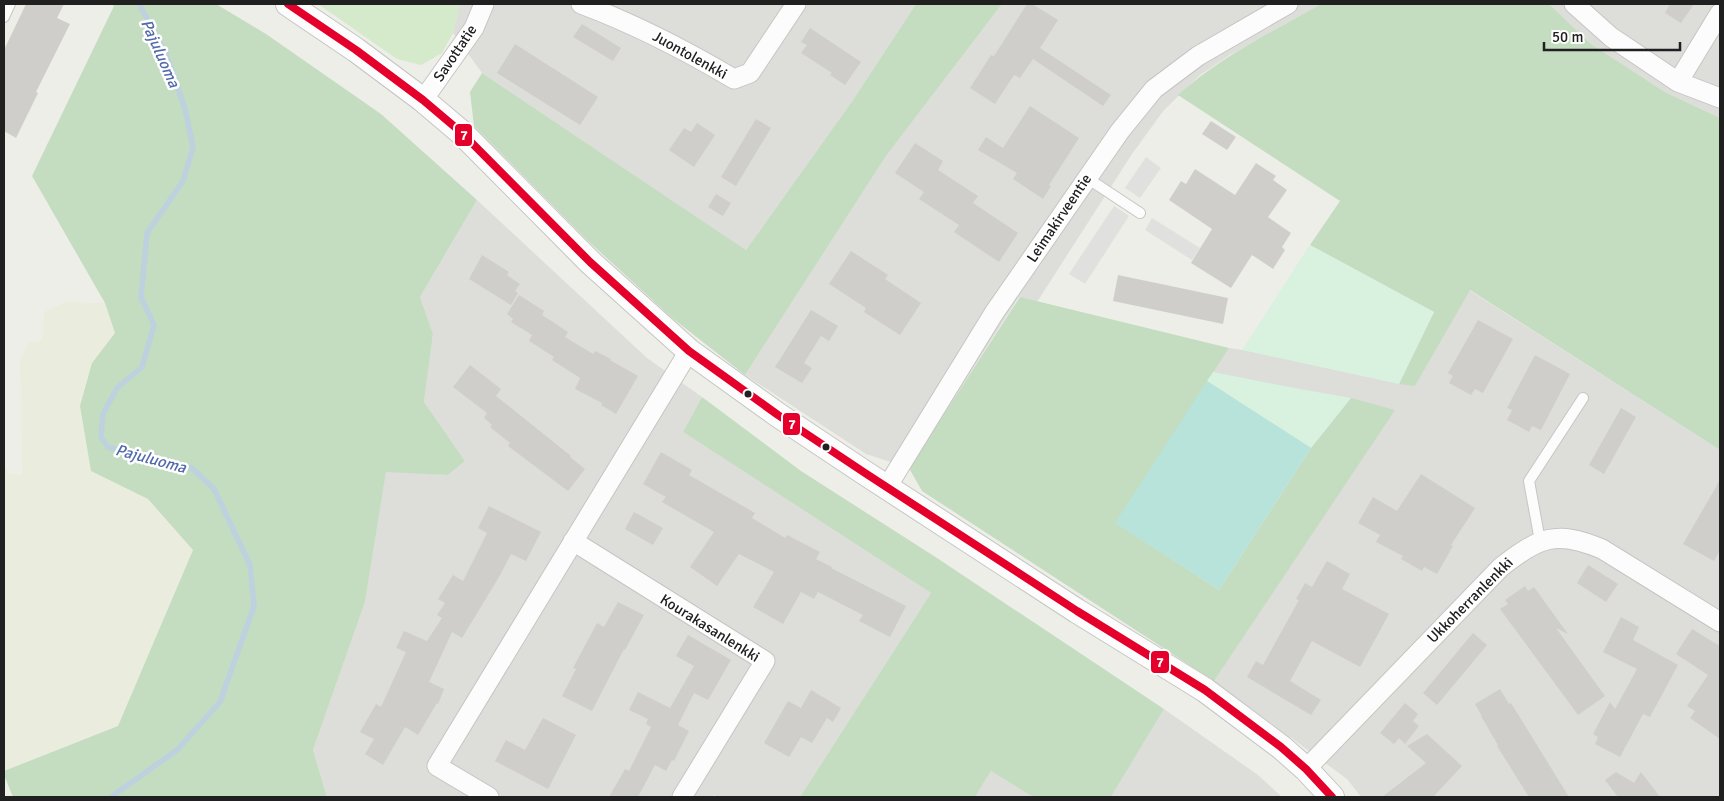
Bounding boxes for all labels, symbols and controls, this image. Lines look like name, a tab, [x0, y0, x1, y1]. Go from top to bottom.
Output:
water label: Pajuluoma	[136, 16, 184, 91]
scale bar	[1544, 20, 1680, 52]
street label: Savottatie	[429, 21, 481, 85]
street label: Juontolenkki	[649, 27, 731, 83]
text: 50 m	[1552, 28, 1583, 46]
line badge: 7	[454, 123, 473, 147]
text: 7	[460, 127, 468, 144]
street label: Leimakirveentie	[1023, 170, 1095, 266]
unlabelled marker	[743, 389, 753, 399]
line badge: 7	[782, 412, 801, 436]
text: 7	[788, 416, 796, 433]
water label: Pajuluoma	[113, 440, 189, 478]
unlabelled marker	[821, 442, 831, 452]
street label: Ukkoherranlenkki	[1423, 553, 1517, 647]
street label: Kourakasanlenkki	[657, 590, 763, 666]
line badge: 7	[1150, 650, 1170, 674]
text: 7	[1156, 654, 1164, 671]

